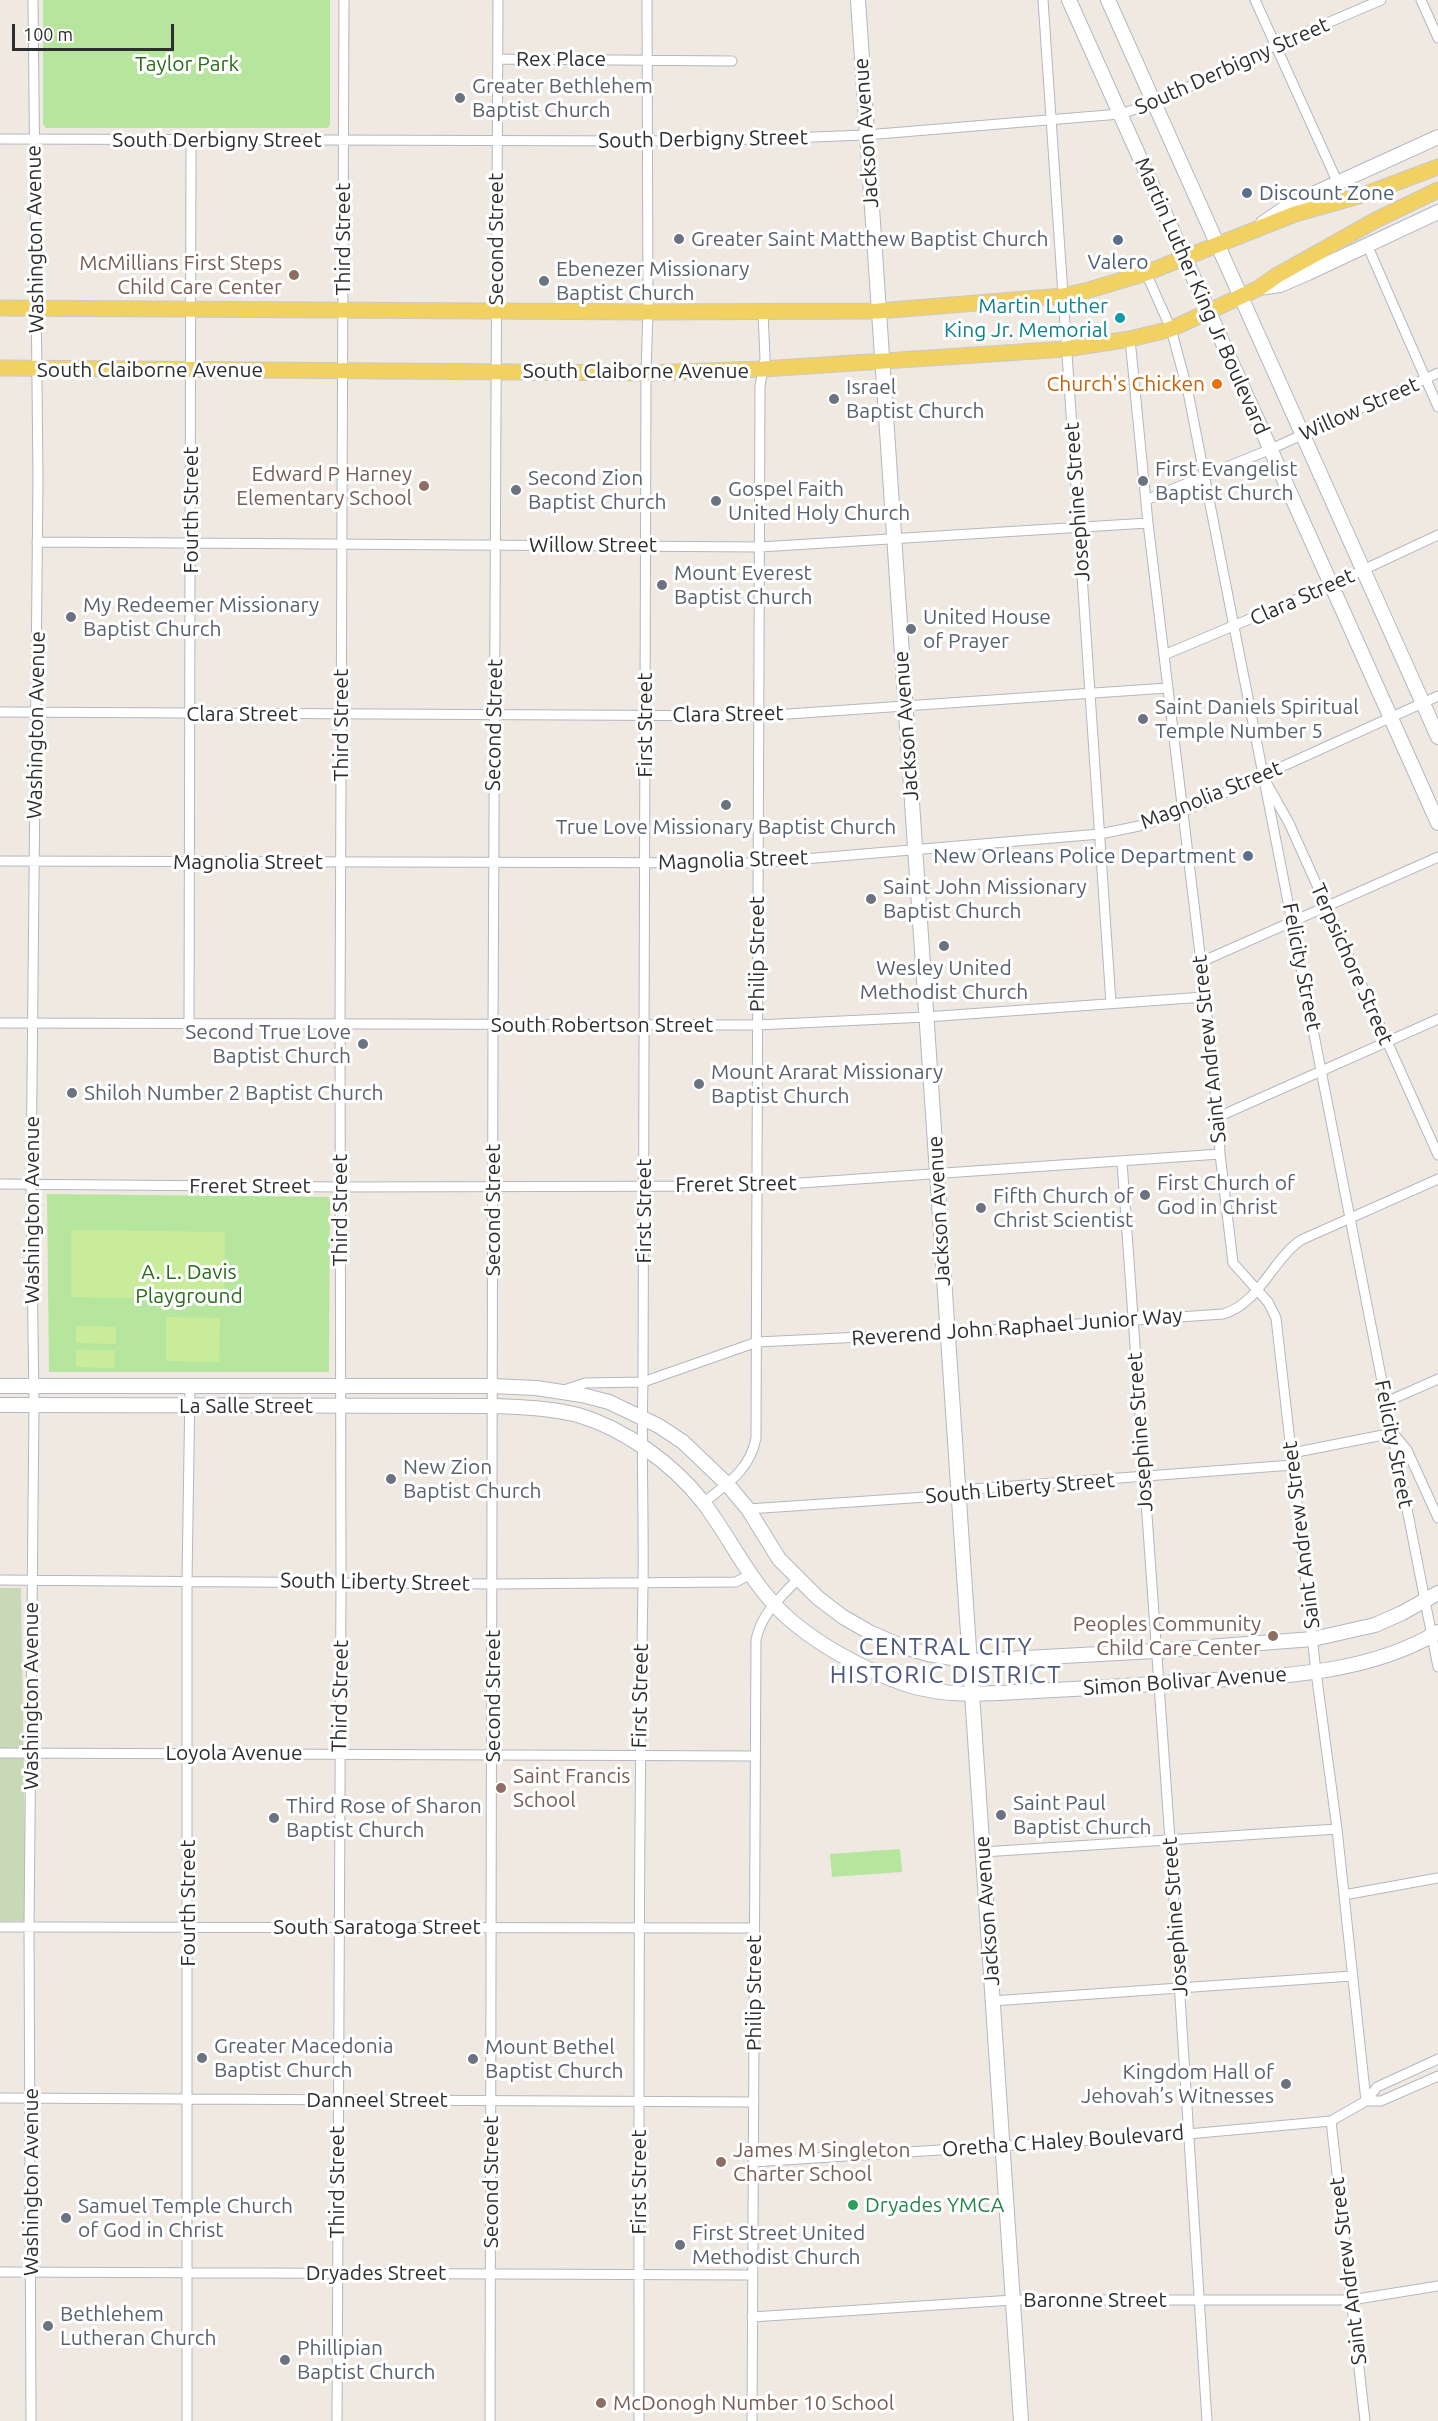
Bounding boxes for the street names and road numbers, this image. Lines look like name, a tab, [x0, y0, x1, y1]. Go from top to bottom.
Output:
street label: South Derbigny Street	[1131, 12, 1333, 120]
street label: Rex Place	[516, 46, 606, 72]
street label: Jackson Avenue	[848, 57, 884, 209]
street label: South Derbigny Street	[598, 125, 808, 153]
street label: South Derbigny Street	[112, 127, 322, 153]
street label: Washington Avenue	[21, 145, 49, 333]
street label: Martin Luther King Jr Boulevard	[1129, 154, 1275, 438]
street label: Second Street	[483, 173, 509, 305]
street label: Third Street	[330, 183, 356, 295]
street label: South Claiborne Avenue	[37, 357, 263, 383]
street label: South Claiborne Avenue	[523, 358, 749, 384]
street label: Willow Street	[1295, 371, 1423, 447]
street label: Josephine Street	[1059, 421, 1095, 583]
street label: Fourth Street	[178, 447, 204, 573]
street label: Willow Street	[529, 532, 657, 558]
street label: Clara Street	[1246, 563, 1358, 631]
street label: Washington Avenue	[22, 631, 50, 819]
street label: Jackson Avenue	[888, 650, 924, 802]
street label: Second Street	[480, 659, 508, 791]
street label: Third Street	[328, 669, 354, 781]
street label: First Street	[632, 673, 658, 777]
street label: Clara Street	[672, 700, 784, 728]
street label: Clara Street	[186, 701, 298, 727]
street label: Magnolia Street	[1137, 755, 1285, 835]
street label: Magnolia Street	[657, 845, 809, 875]
street label: Magnolia Street	[173, 849, 323, 875]
street label: Terpsichore Street	[1305, 880, 1399, 1048]
street label: Philip Street	[744, 896, 770, 1012]
street label: Felicity Street	[1277, 901, 1327, 1033]
street label: Saint Andrew Street	[1187, 954, 1231, 1144]
street label: South Robertson Street	[491, 1012, 713, 1038]
street label: Washington Avenue	[19, 1116, 45, 1304]
street label: Jackson Avenue	[922, 1135, 956, 1287]
street label: Second Street	[480, 1144, 506, 1276]
street label: Third Street	[327, 1154, 353, 1266]
street label: First Street	[631, 1159, 657, 1263]
street label: Freret Street	[675, 1170, 797, 1198]
street label: Freret Street	[189, 1173, 311, 1199]
street label: Reverend John Raphael Junior Way	[851, 1303, 1183, 1351]
street label: Josephine Street	[1122, 1351, 1158, 1513]
street label: Felicity Street	[1369, 1378, 1419, 1510]
street label: La Salle Street	[179, 1393, 313, 1419]
street label: Saint Andrew Street	[1277, 1440, 1325, 1630]
street label: South Liberty Street	[924, 1467, 1116, 1509]
street label: South Liberty Street	[280, 1568, 470, 1596]
street label: Washington Avenue	[18, 1602, 44, 1790]
street label: Second Street	[480, 1630, 506, 1762]
street label: Third Street	[326, 1640, 354, 1752]
street label: First Street	[626, 1643, 654, 1749]
street label: Simon Bolivar Avenue	[1082, 1661, 1288, 1701]
street label: Loyola Avenue	[165, 1740, 303, 1766]
street label: Jackson Avenue	[969, 1835, 1005, 1987]
street label: Josephine Street	[1157, 1836, 1193, 1998]
street label: Fourth Street	[175, 1840, 201, 1966]
street label: South Saratoga Street	[273, 1914, 481, 1940]
street label: Philip Street	[741, 1935, 767, 2051]
street label: Danneel Street	[306, 2087, 448, 2113]
street label: Washington Avenue	[18, 2088, 44, 2276]
street label: Second Street	[478, 2116, 504, 2248]
street label: Oretha C Haley Boulevard	[941, 2120, 1185, 2162]
street label: Third Street	[324, 2126, 350, 2238]
street label: First Street	[626, 2130, 652, 2234]
street label: Saint Andrew Street	[1324, 2176, 1372, 2366]
street label: Dryades Street	[306, 2260, 446, 2286]
street label: Baronne Street	[1023, 2287, 1167, 2313]

